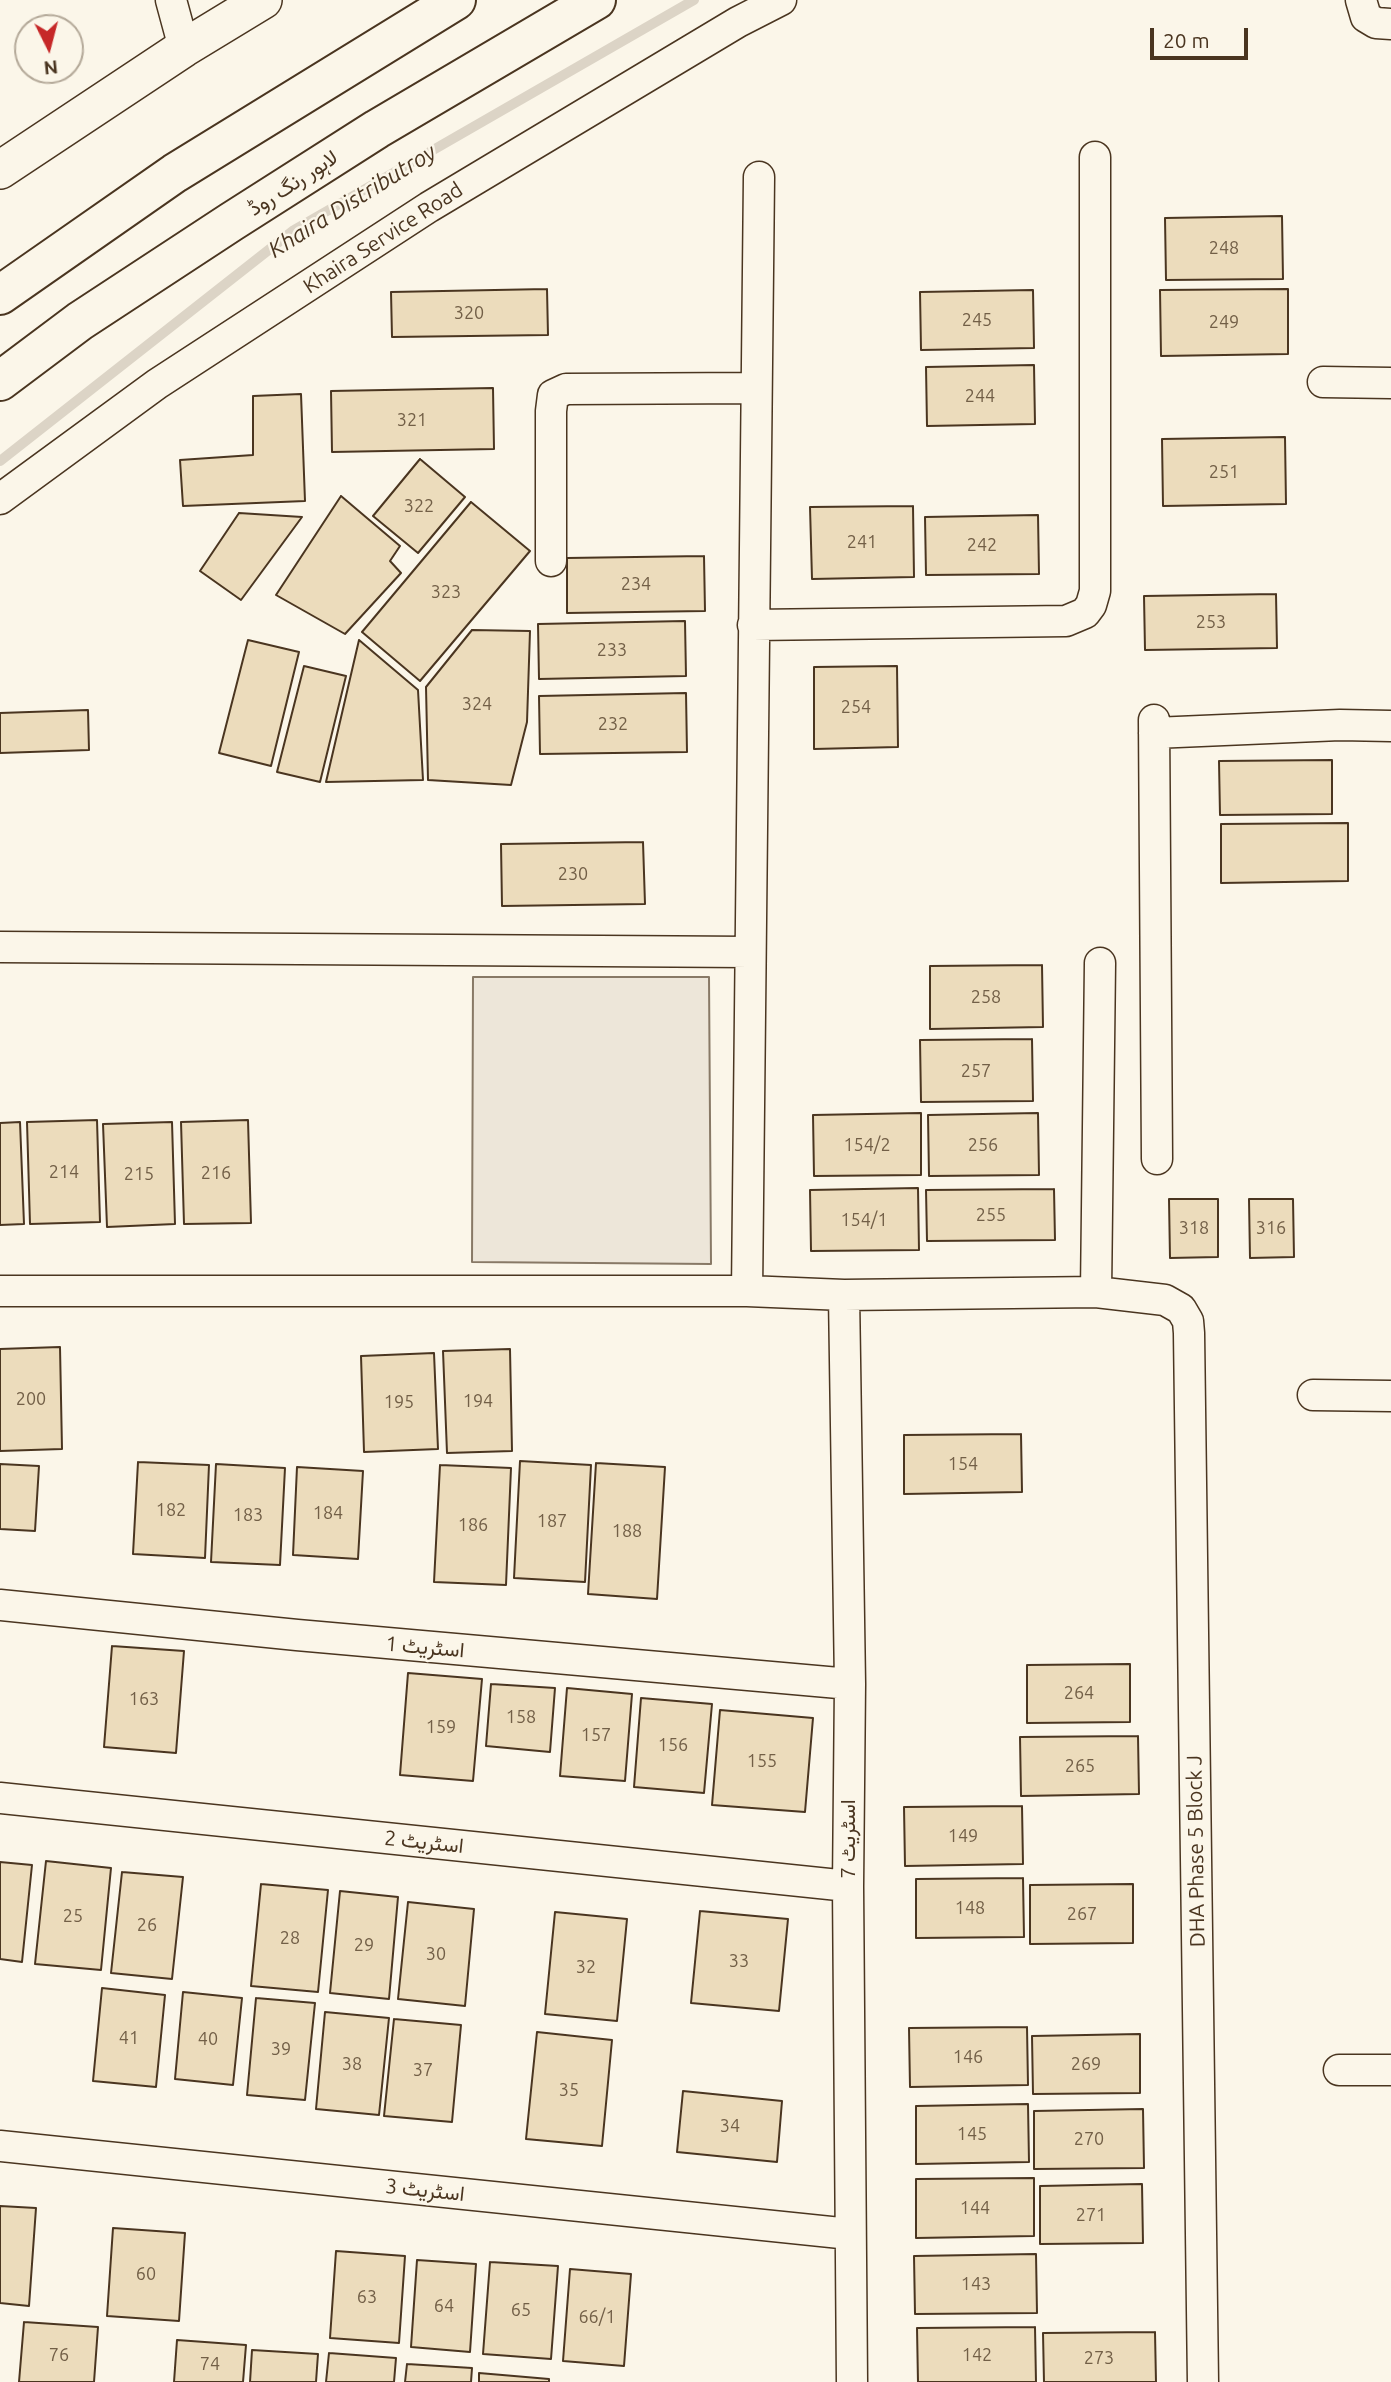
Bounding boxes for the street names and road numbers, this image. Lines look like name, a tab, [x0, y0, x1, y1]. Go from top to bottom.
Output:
street label: لاہور رنگ روڈ	[243, 145, 343, 221]
street label: Khaira Service Road	[299, 177, 467, 299]
street label: اسٹریٹ 1	[384, 1631, 466, 1663]
street label: DHA Phase 5 Block J	[1182, 1755, 1210, 1947]
street label: اسٹریٹ 7	[835, 1799, 861, 1879]
street label: اسٹریٹ 2	[383, 1825, 465, 1859]
street label: اسٹریٹ 3	[384, 2173, 466, 2207]

